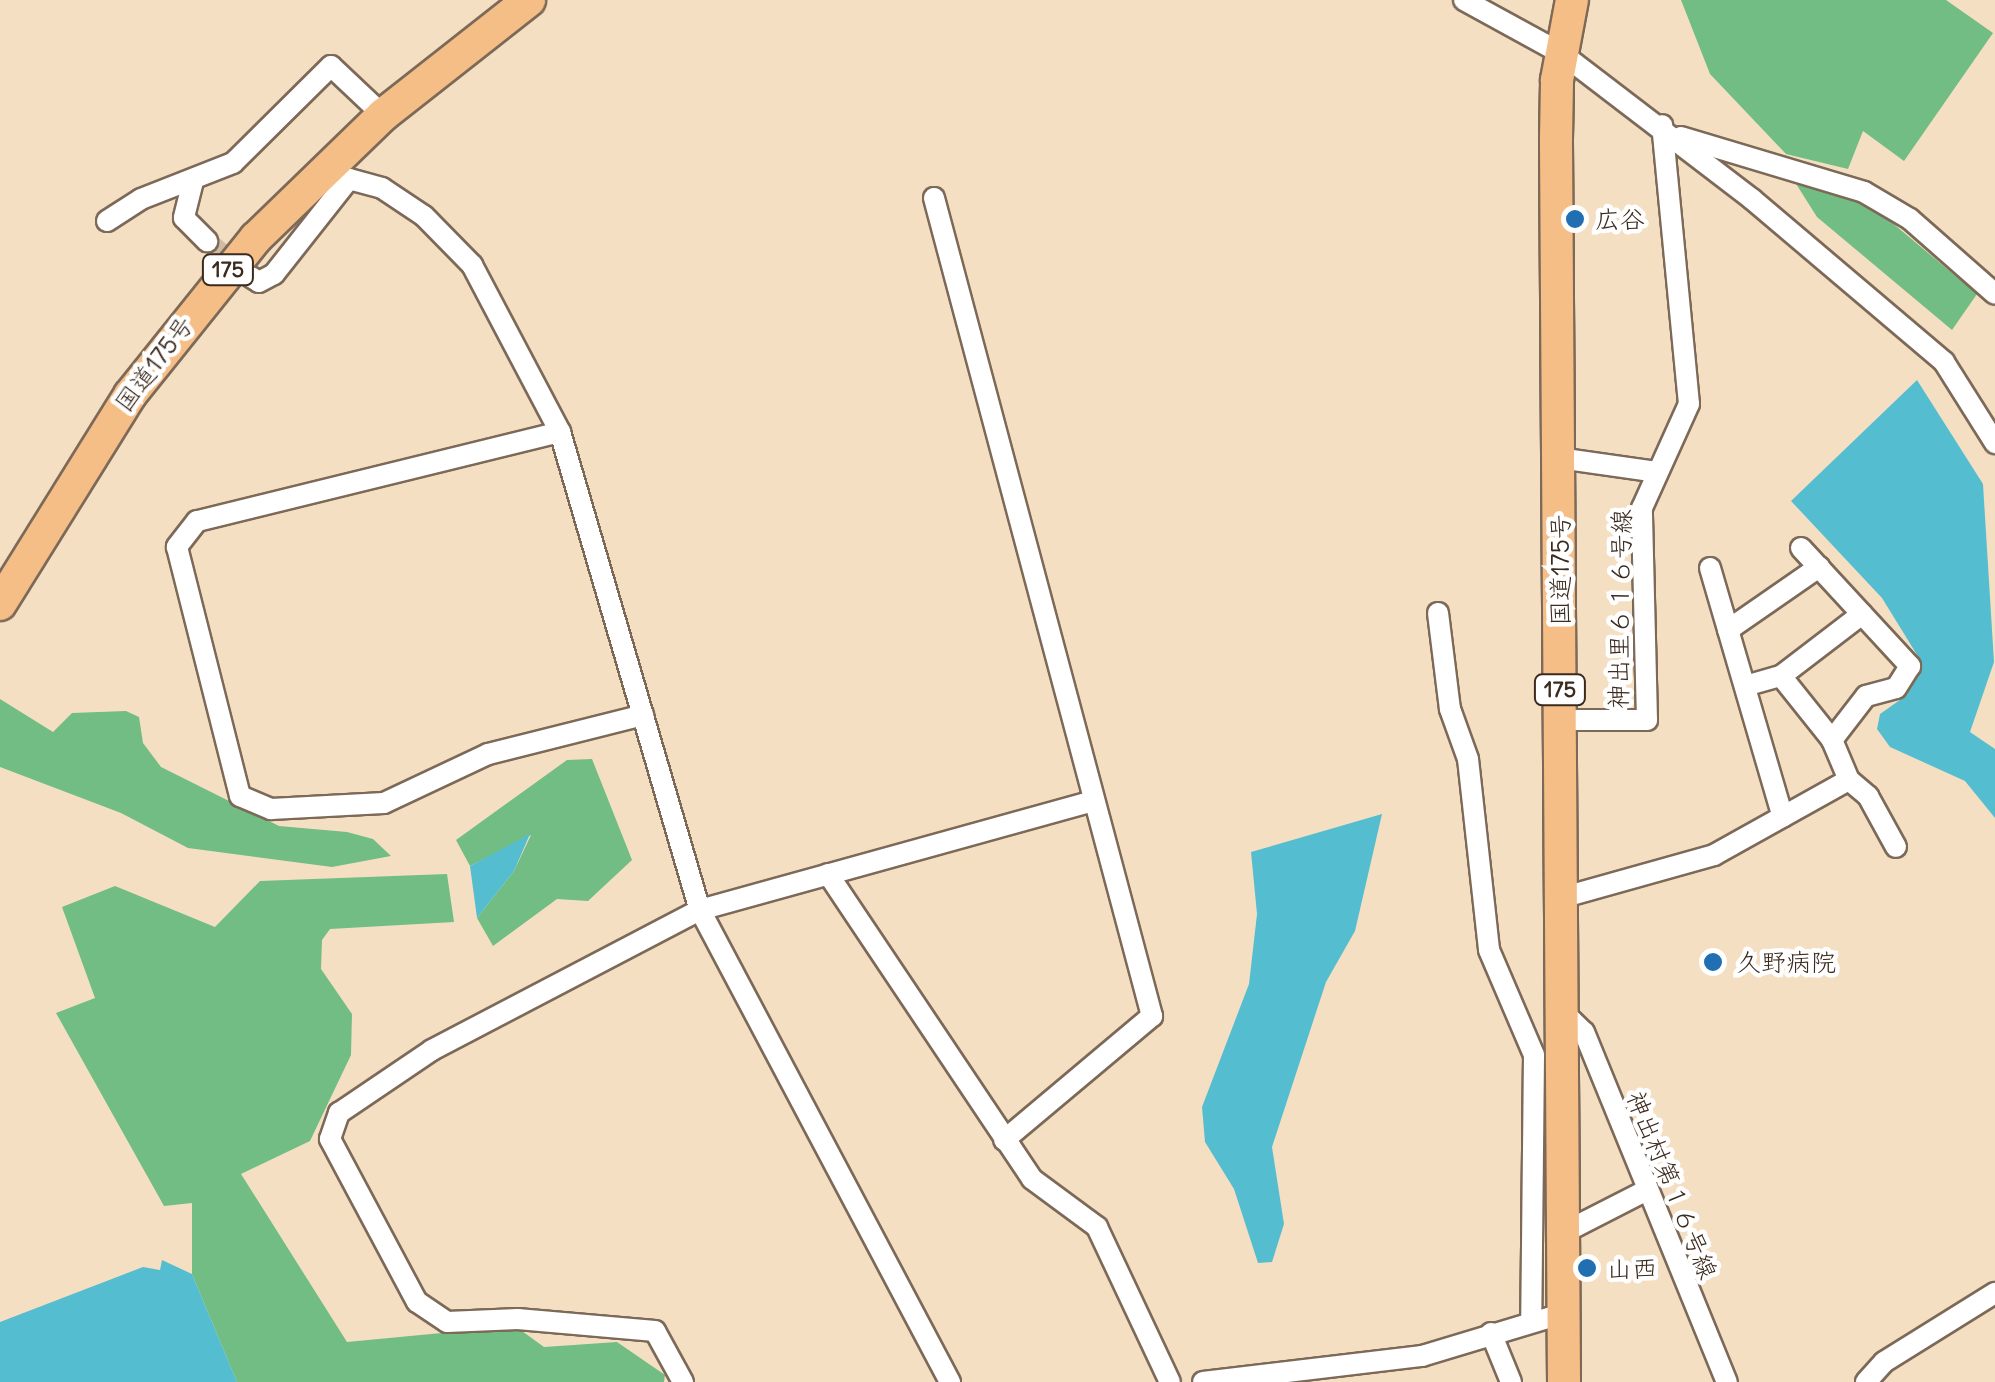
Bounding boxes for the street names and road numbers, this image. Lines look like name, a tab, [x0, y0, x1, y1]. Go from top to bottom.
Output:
road number: 175	[200, 253, 256, 287]
street label: 国道175号	[108, 310, 200, 418]
street label: 神出里６１６号線	[1603, 509, 1637, 709]
street label: 国道175号	[1545, 514, 1575, 626]
road number: 175	[1532, 673, 1588, 707]
street label: 神出村第１６号線	[1621, 1087, 1723, 1283]

